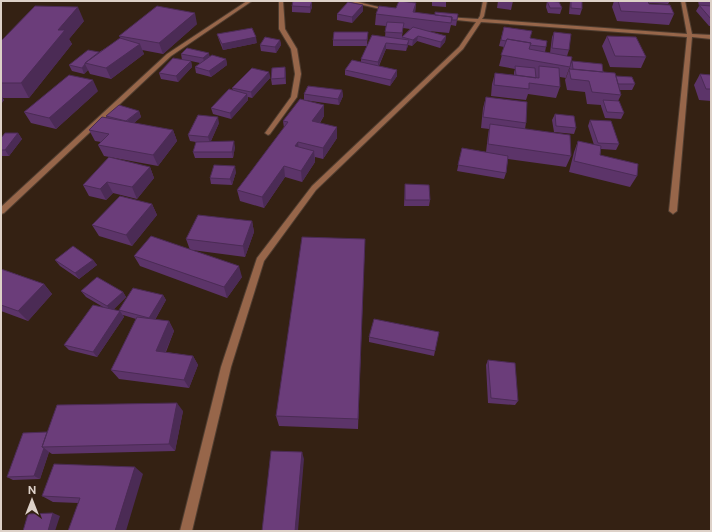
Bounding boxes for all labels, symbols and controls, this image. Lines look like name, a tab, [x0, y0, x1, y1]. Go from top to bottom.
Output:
north arrow	[12, 480, 52, 520]
text: N	[28, 484, 36, 496]

